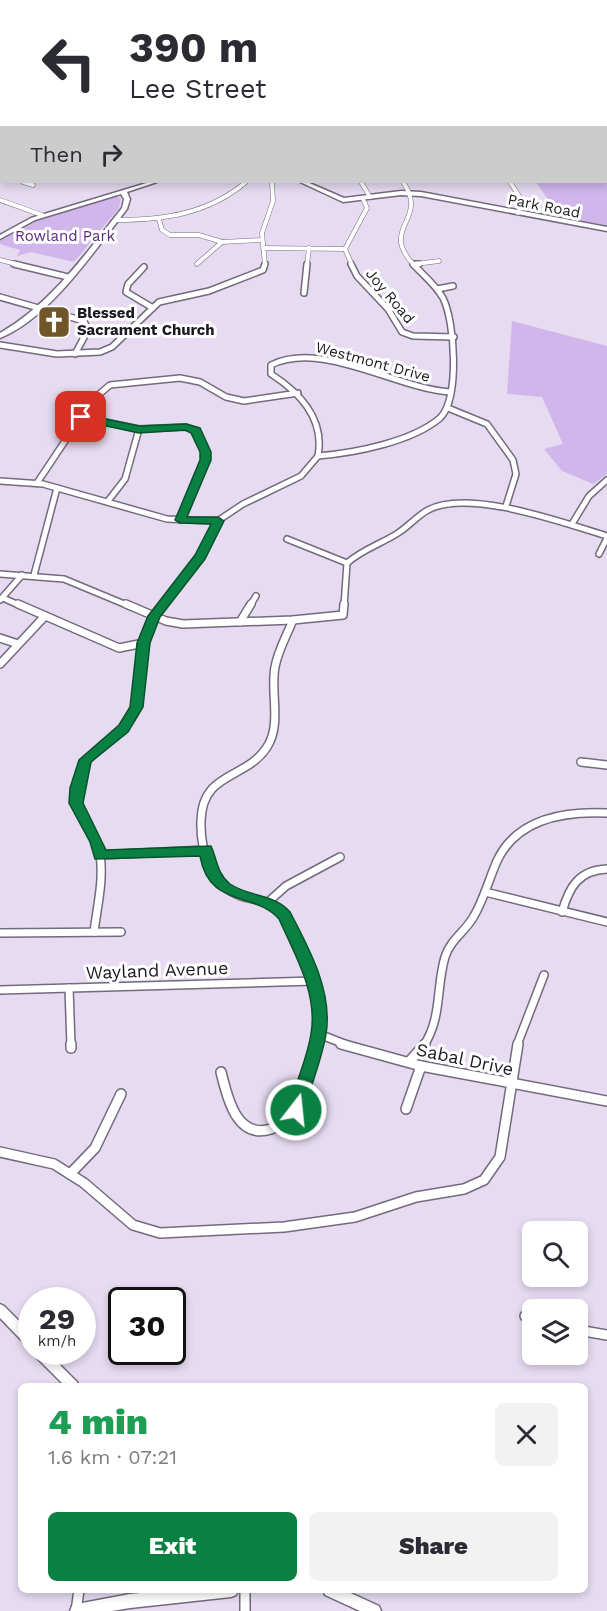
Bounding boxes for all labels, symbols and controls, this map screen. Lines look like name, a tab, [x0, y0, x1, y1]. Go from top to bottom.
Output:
text: 390 m	[129, 23, 258, 72]
icon: left	[30, 24, 108, 102]
text: Lee Street	[129, 73, 266, 105]
icon: right	[95, 138, 128, 171]
text: Then	[30, 142, 83, 167]
street label: Park Road	[506, 190, 582, 222]
park label: Rowland Park	[15, 227, 116, 245]
street label: Joy Road	[362, 265, 418, 327]
church icon: Blessed Sacrament Church	[36, 304, 72, 340]
place label: Blessed Sacrament Church	[77, 304, 215, 339]
street label: Westmont Drive	[314, 338, 432, 386]
pin	[55, 391, 106, 442]
icon: arrive	[64, 400, 97, 433]
street label: Wayland Avenue	[85, 957, 229, 983]
street label: Sabal Drive	[414, 1038, 516, 1080]
position arrow	[264, 1078, 328, 1142]
map controls	[522, 1221, 588, 1365]
button: search	[522, 1221, 588, 1287]
speed limit sign: 30	[108, 1287, 186, 1365]
button: layers	[522, 1299, 588, 1365]
text: 29	[39, 1301, 75, 1336]
text: km/h	[38, 1332, 76, 1350]
text: 4 min	[48, 1401, 148, 1443]
button: close	[495, 1403, 558, 1466]
text: 1.6 km · 07:21	[48, 1445, 177, 1469]
button: Exit	[48, 1512, 297, 1581]
button: Share	[309, 1512, 558, 1581]

